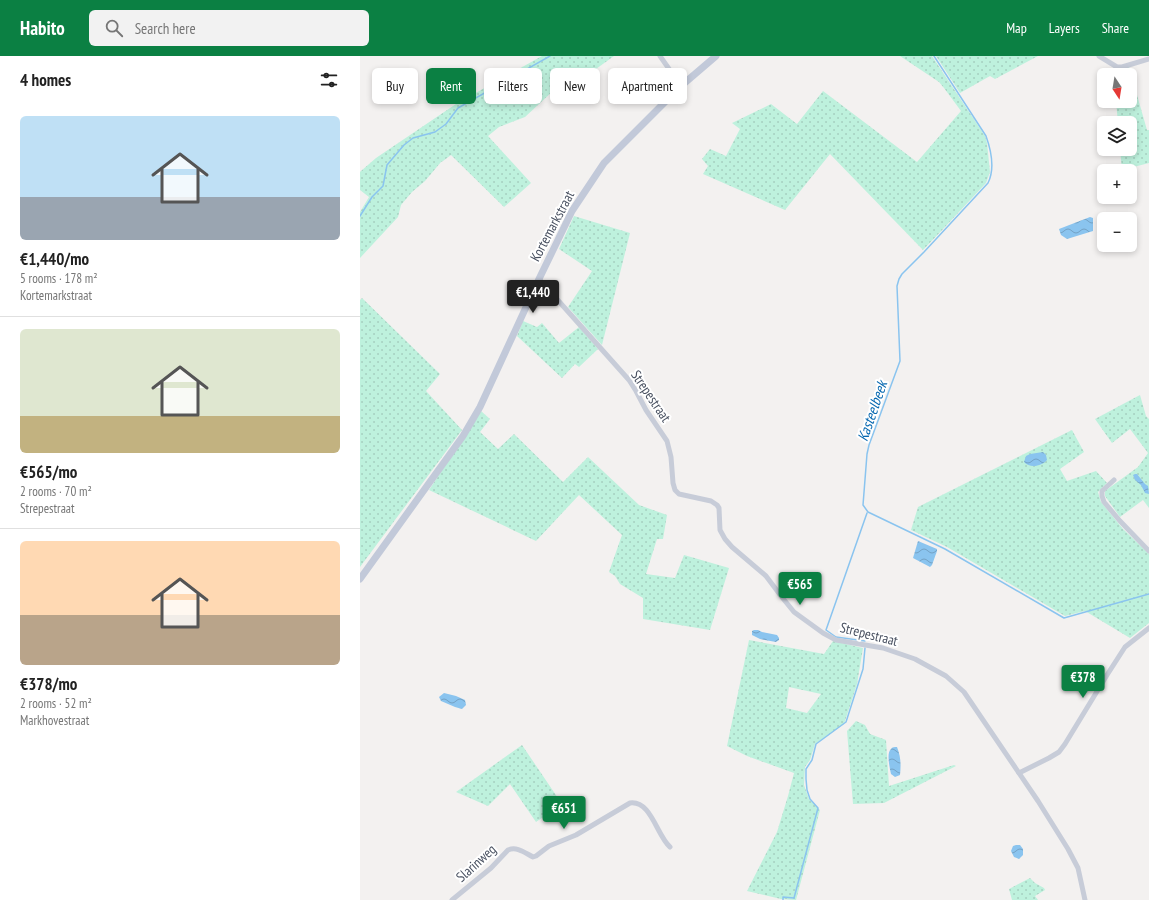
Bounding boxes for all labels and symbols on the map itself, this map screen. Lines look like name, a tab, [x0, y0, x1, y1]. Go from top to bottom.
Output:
north arrow	[1097, 68, 1137, 108]
street label: Kortemarkstraat	[526, 187, 578, 264]
pin: €1,440	[500, 280, 566, 314]
street label: Strepestraat	[627, 367, 675, 426]
water label: Kasteelbeek	[853, 376, 892, 444]
pin: €565	[776, 572, 824, 606]
street label: Strepestraat	[838, 618, 900, 650]
pin: €378	[1059, 665, 1107, 699]
pin: €651	[540, 796, 588, 830]
street label: Slarinweg	[452, 840, 500, 886]

